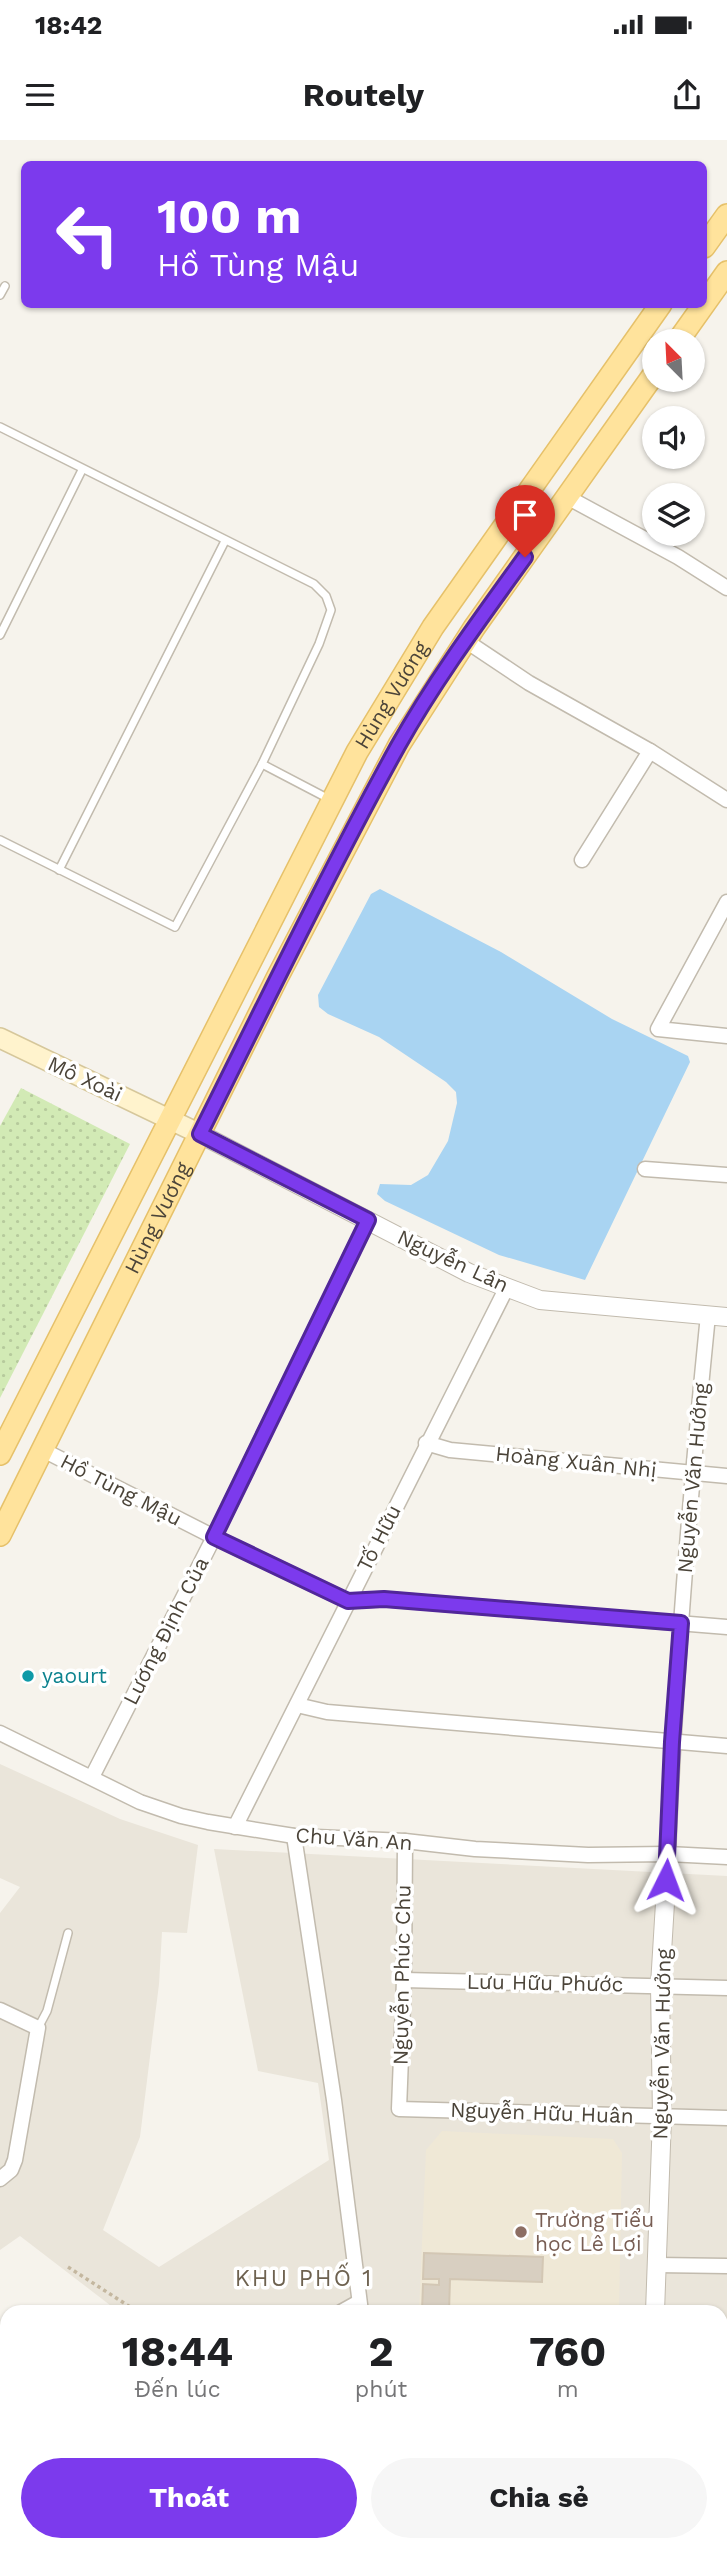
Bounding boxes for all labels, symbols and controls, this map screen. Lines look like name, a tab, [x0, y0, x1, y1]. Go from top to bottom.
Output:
text: 18:42	[35, 10, 102, 40]
icon: menu	[21, 76, 59, 114]
text: Routely	[303, 76, 424, 114]
icon: share	[668, 76, 706, 114]
text: 100 m	[157, 187, 301, 245]
icon: left	[42, 189, 133, 280]
text: Hồ Tùng Mậu	[157, 246, 359, 284]
north arrow	[642, 329, 705, 392]
map controls	[642, 329, 705, 546]
button: sound	[642, 406, 705, 469]
button: layers	[642, 483, 705, 546]
pin	[495, 485, 555, 557]
icon: arrive	[506, 496, 544, 534]
street label: Hùng Vương	[349, 636, 434, 753]
street label: Mô Xoài	[44, 1050, 126, 1107]
street label: Hùng Vương	[119, 1157, 196, 1278]
street label: Nguyễn Lân	[394, 1224, 513, 1297]
street label: Nguyễn Văn Hưởng	[672, 1381, 713, 1574]
street label: Hoàng Xuân Nhị	[494, 1441, 658, 1482]
street label: Hồ Tùng Mậu	[56, 1448, 186, 1531]
street label: Tố Hữu	[351, 1500, 406, 1575]
street label: Lương Định Của	[118, 1553, 214, 1709]
place label: yaourt	[42, 1663, 107, 1688]
marker: yaourt	[20, 1668, 36, 1684]
street label: Chu Văn An	[295, 1822, 413, 1855]
position arrow	[629, 1843, 703, 1917]
street label: Nguyễn Phúc Chu	[387, 1885, 416, 2065]
street label: Nguyễn Văn Hưởng	[647, 1947, 676, 2140]
street label: Lưu Hữu Phước	[466, 1969, 624, 1996]
street label: Nguyễn Hữu Huân	[450, 2097, 634, 2128]
place label: Trường Tiểu học Lê Lợi	[535, 2207, 654, 2256]
marker: Trường Tiểu học Lê Lợi	[513, 2224, 529, 2240]
district label: KHU PHỐ 1	[235, 2262, 373, 2292]
text: 18:44	[122, 2327, 233, 2376]
text: 2	[368, 2327, 394, 2376]
text: 760	[529, 2327, 606, 2376]
text: Đến lúc	[134, 2376, 221, 2403]
text: phút	[355, 2376, 407, 2403]
text: m	[557, 2376, 579, 2403]
button: Thoát	[21, 2458, 357, 2538]
button: Chia sẻ	[371, 2458, 707, 2538]

